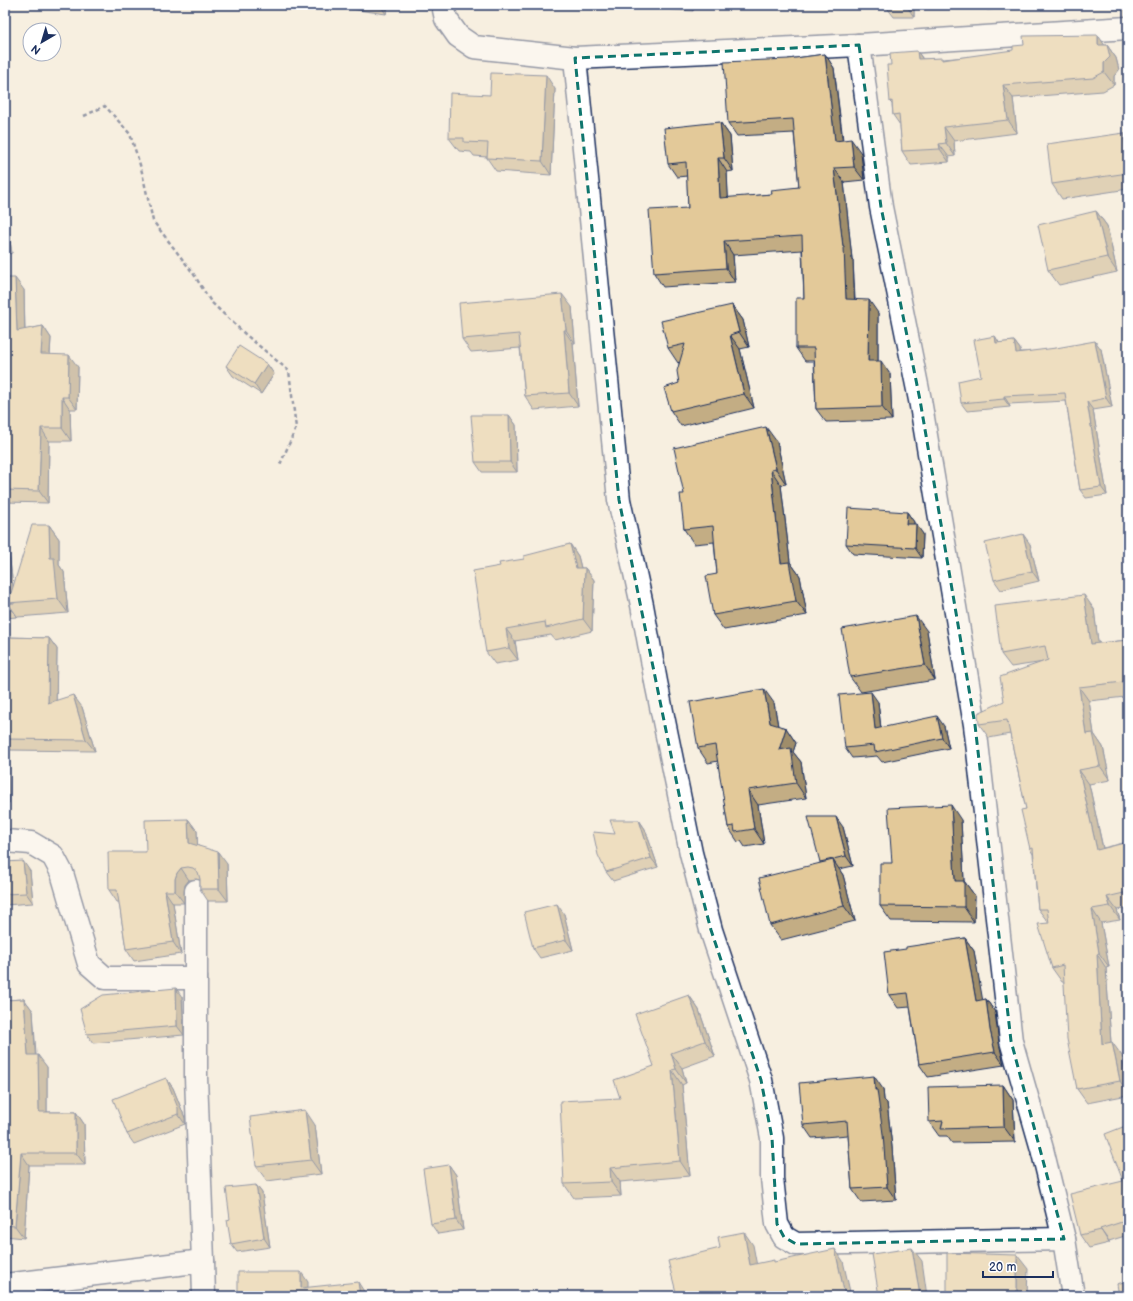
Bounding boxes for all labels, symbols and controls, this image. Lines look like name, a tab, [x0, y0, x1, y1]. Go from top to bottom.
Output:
north arrow	[22, 22, 62, 62]
text: N	[29, 42, 43, 57]
scale bar	[983, 1253, 1053, 1279]
text: 20 m	[989, 1260, 1016, 1275]

